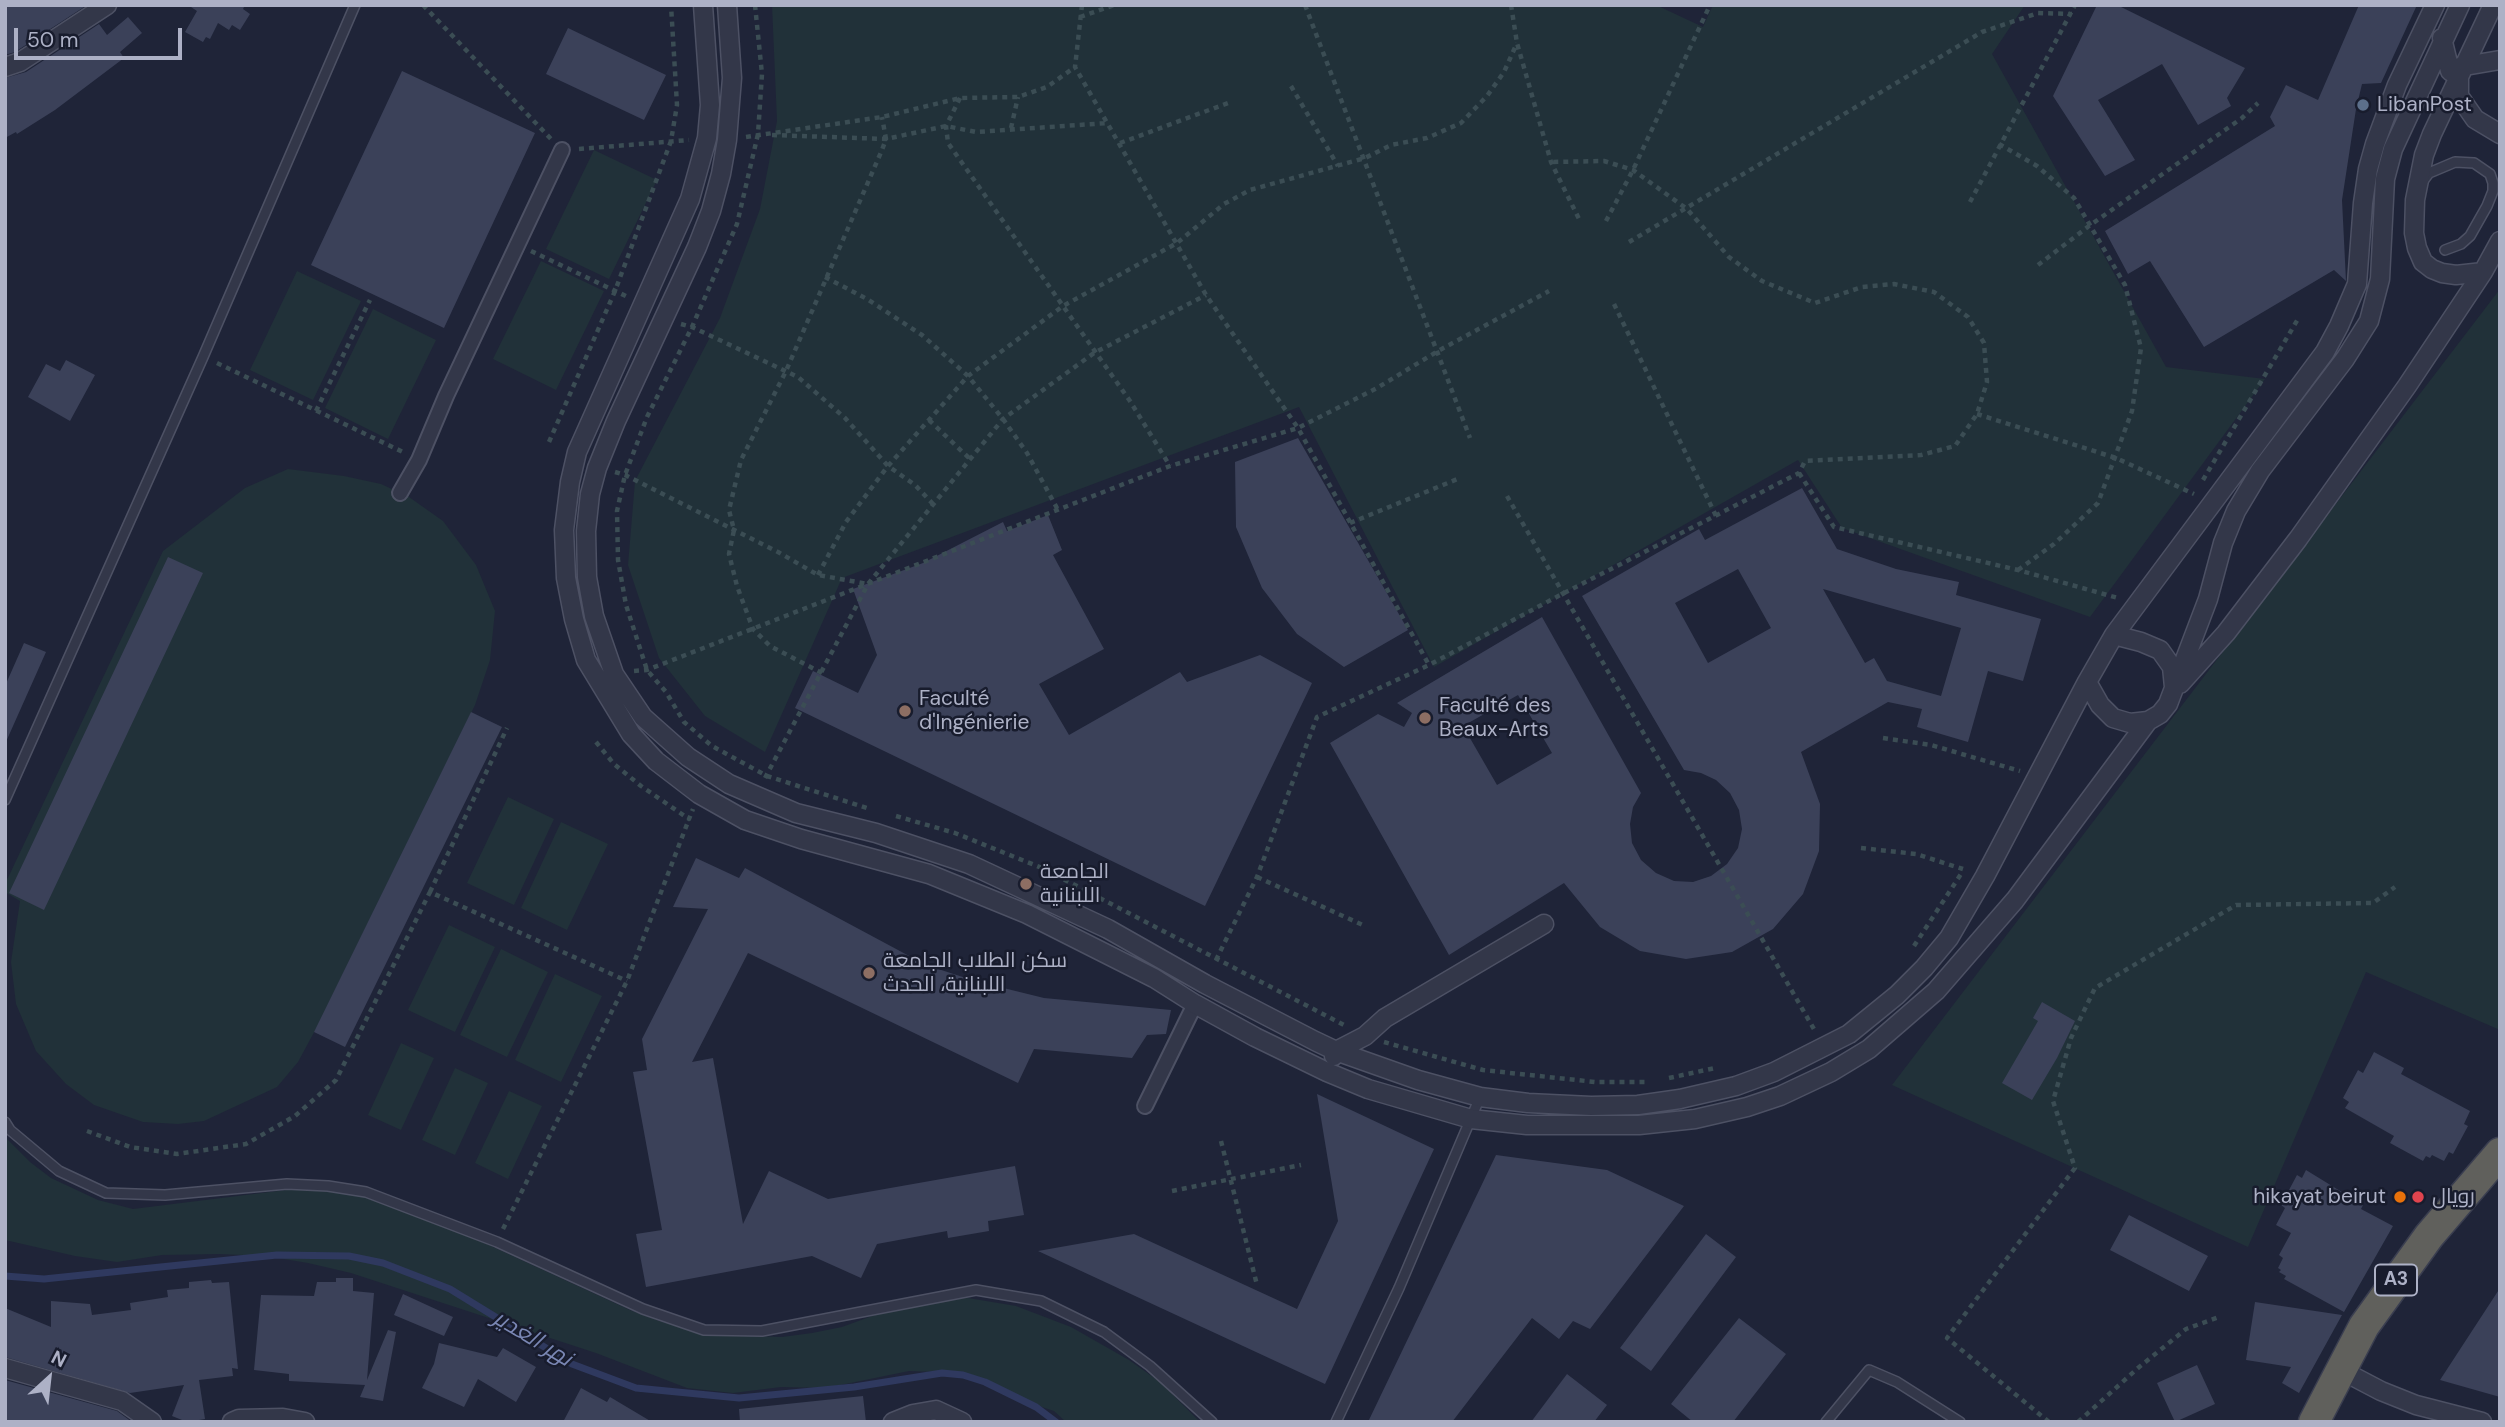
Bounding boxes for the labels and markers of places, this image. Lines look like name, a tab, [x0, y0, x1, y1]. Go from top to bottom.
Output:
place label: LibanPost	[2377, 92, 2472, 118]
marker: LibanPost	[2355, 97, 2371, 113]
place label: Faculté d'Ingénierie	[919, 686, 1029, 736]
place label: Faculté des Beaux-Arts	[1439, 693, 1551, 743]
marker: Faculté d'Ingénierie	[897, 703, 913, 719]
marker: Faculté des Beaux-Arts	[1417, 710, 1433, 726]
place label: الجامعة اللبنانية	[1040, 859, 1109, 909]
marker: الجامعة اللبنانية	[1018, 876, 1034, 892]
place label: سكن الطلاب الجامعة اللبنانية، الحدث	[883, 948, 1067, 998]
marker: سكن الطلاب الجامعة اللبنانية، الحدث	[861, 965, 877, 981]
place label: hikayat beirut	[2253, 1184, 2386, 1210]
place label: رويال	[2432, 1184, 2475, 1210]
marker: hikayat beirut	[2392, 1189, 2408, 1205]
marker: رويال	[2410, 1189, 2426, 1205]

